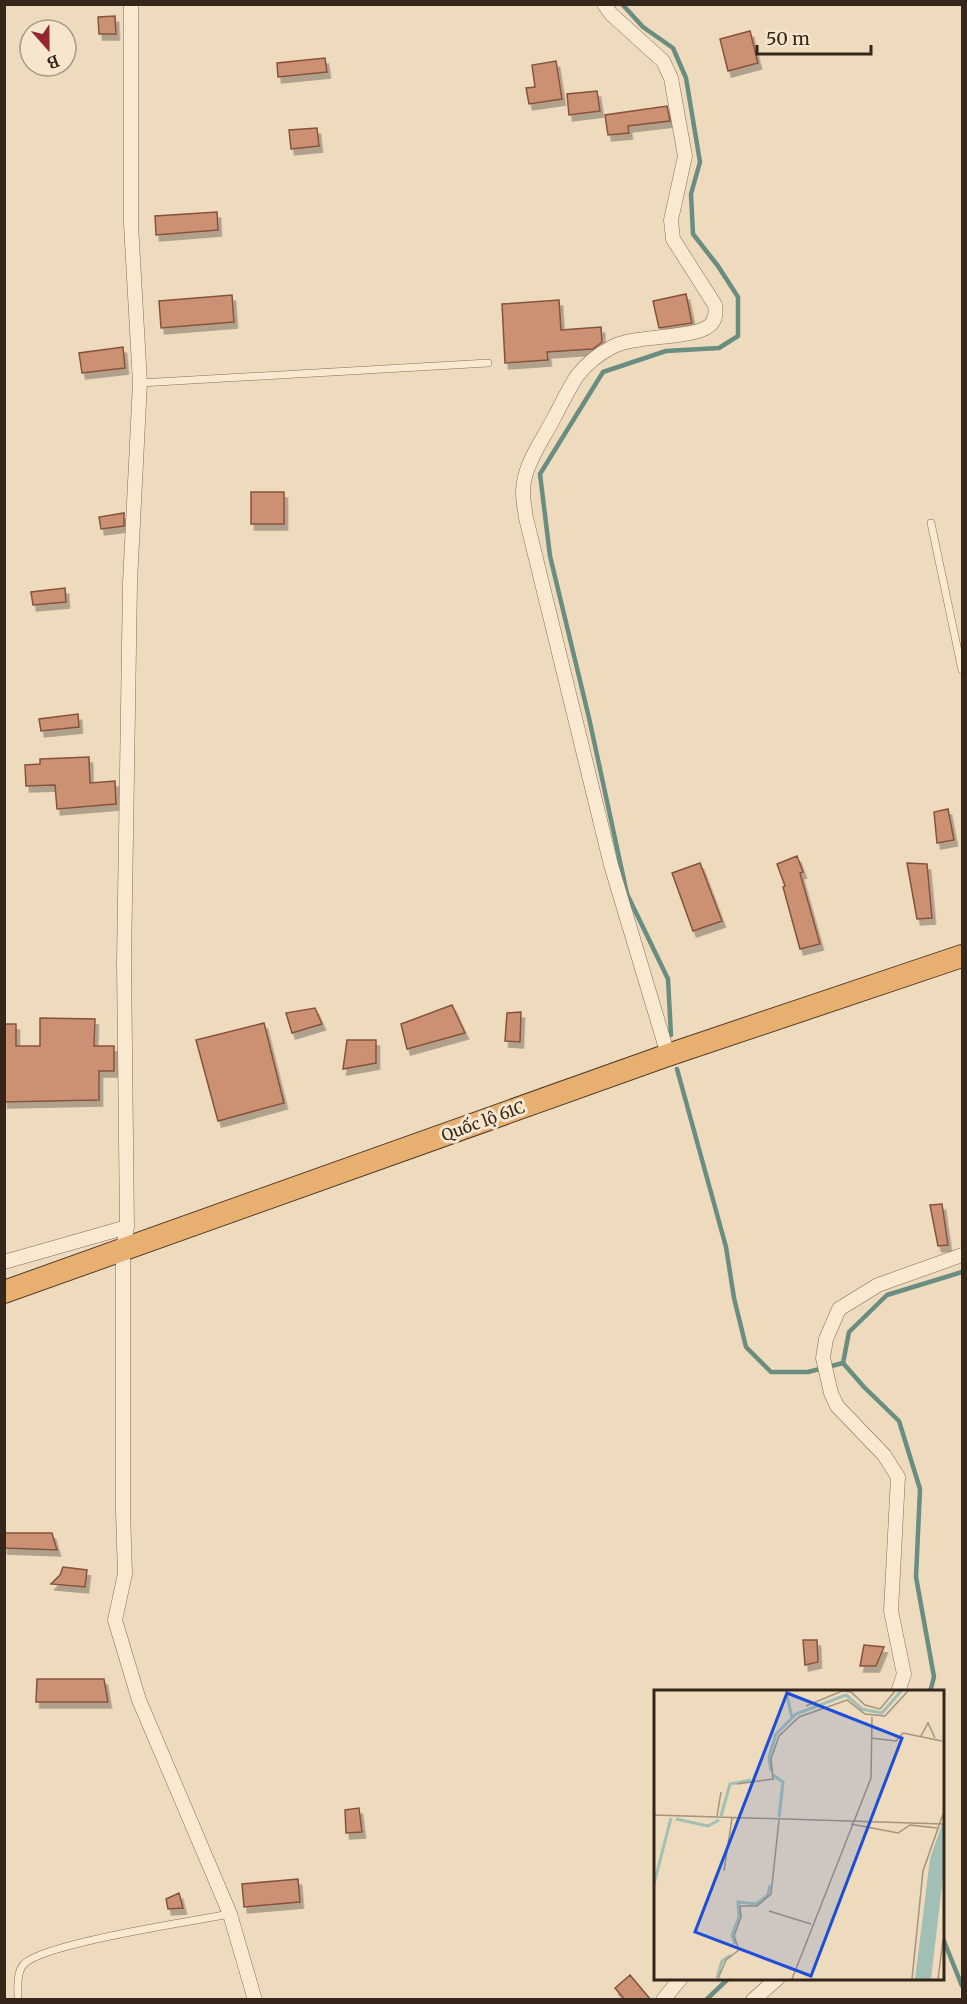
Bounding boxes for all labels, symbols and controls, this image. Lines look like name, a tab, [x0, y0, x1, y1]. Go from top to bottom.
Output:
north arrow	[18, 18, 78, 78]
scale bar	[757, 18, 871, 56]
text: 50 m	[766, 27, 810, 50]
text: B	[45, 51, 62, 73]
street label: Quốc lộ 61C	[439, 1097, 527, 1145]
inset map	[654, 1690, 943, 1980]

